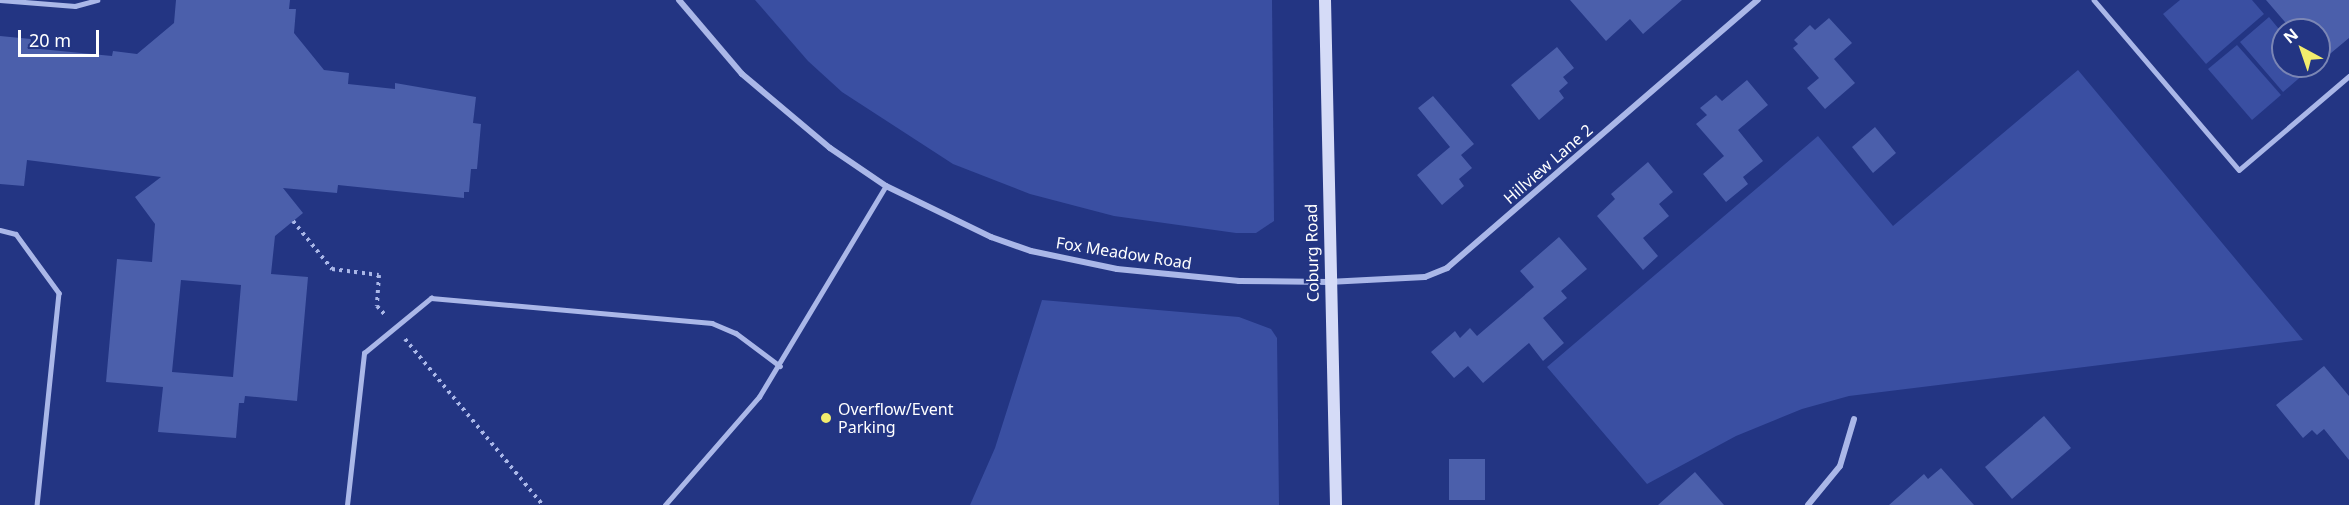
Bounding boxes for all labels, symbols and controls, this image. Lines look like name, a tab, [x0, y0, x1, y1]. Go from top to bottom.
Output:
scale bar	[21, 18, 102, 56]
north arrow	[2271, 18, 2331, 78]
text: N	[2279, 23, 2303, 48]
text: 20 m	[29, 28, 71, 52]
street label: Hillview Lane 2	[1500, 120, 1596, 208]
street label: Coburg Road	[1302, 204, 1322, 302]
street label: Fox Meadow Road	[1055, 233, 1193, 273]
place label: Overflow/Event Parking	[838, 399, 953, 437]
marker: Overflow/Event Parking	[819, 411, 833, 425]

